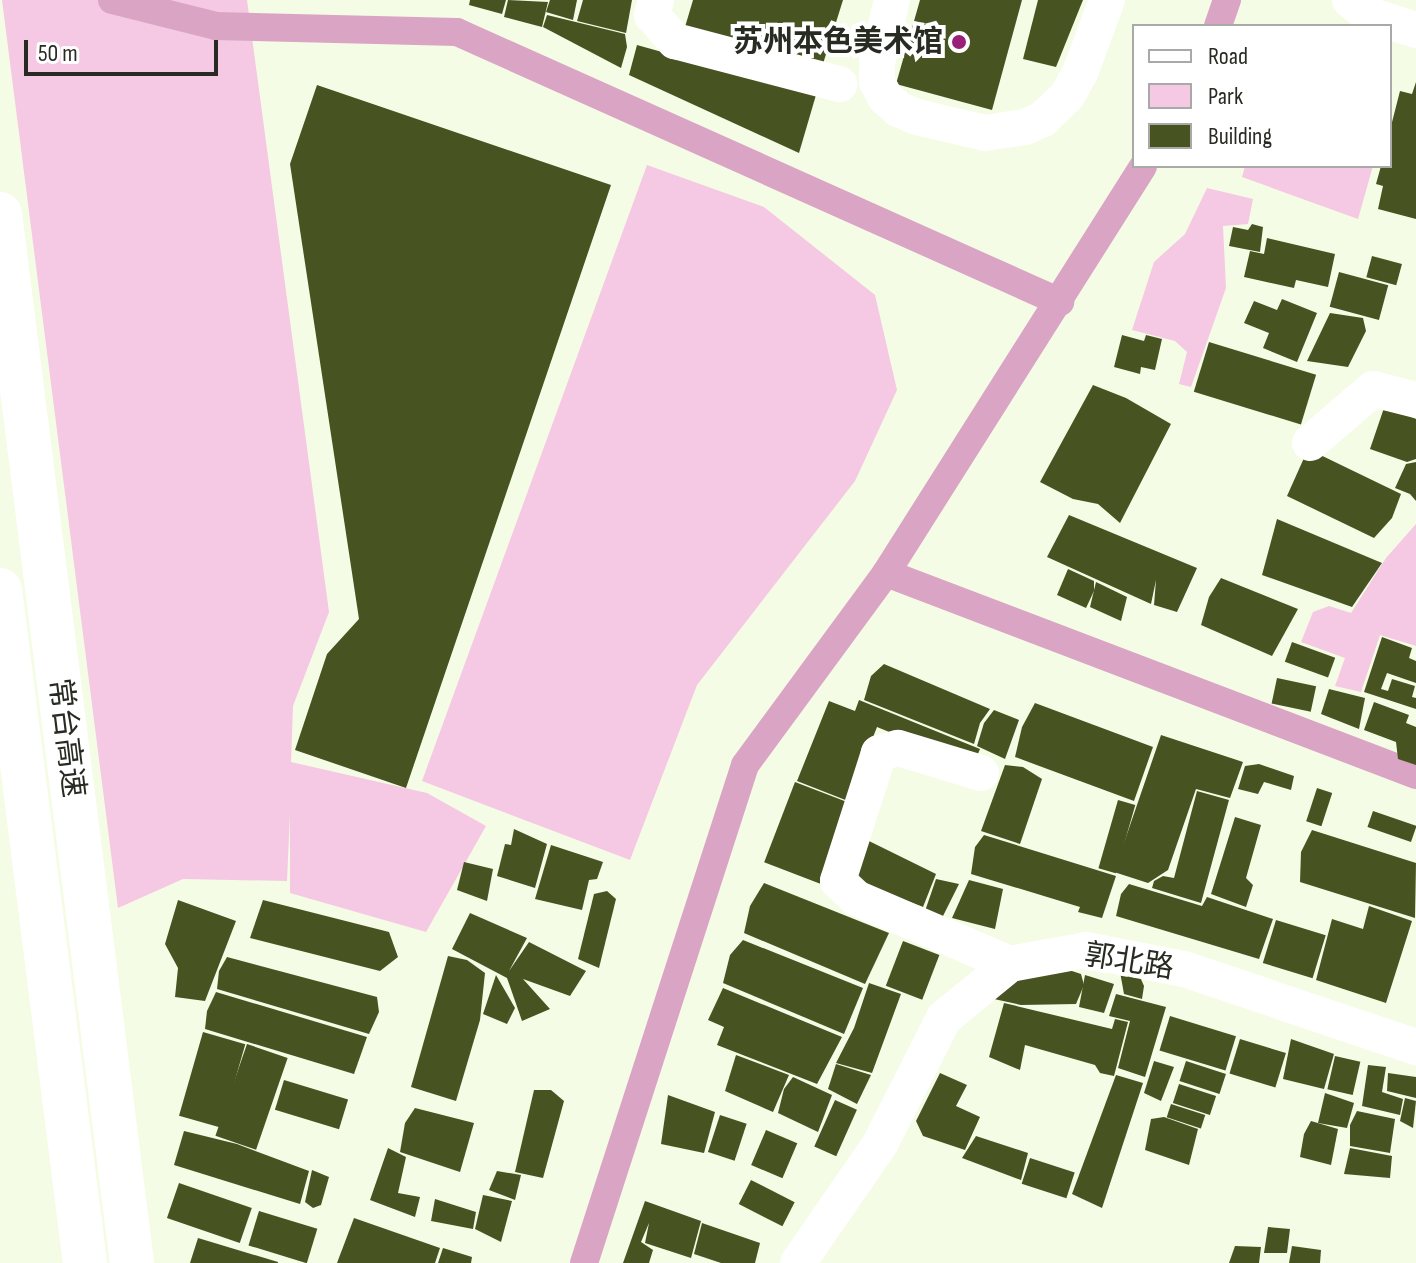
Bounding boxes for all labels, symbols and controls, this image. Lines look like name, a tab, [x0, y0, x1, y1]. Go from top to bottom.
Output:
scale bar	[28, 24, 222, 74]
place label: 苏州本色美术馆	[733, 24, 943, 60]
legend	[1132, 24, 1392, 168]
marker: 苏州本色美术馆	[950, 33, 968, 51]
text: 50 m	[38, 39, 78, 68]
text: Road	[1208, 42, 1248, 71]
text: Park	[1208, 82, 1243, 111]
text: Building	[1208, 122, 1272, 151]
street label: 常台高速	[41, 676, 91, 800]
street label: 郭北路	[1082, 937, 1176, 987]

